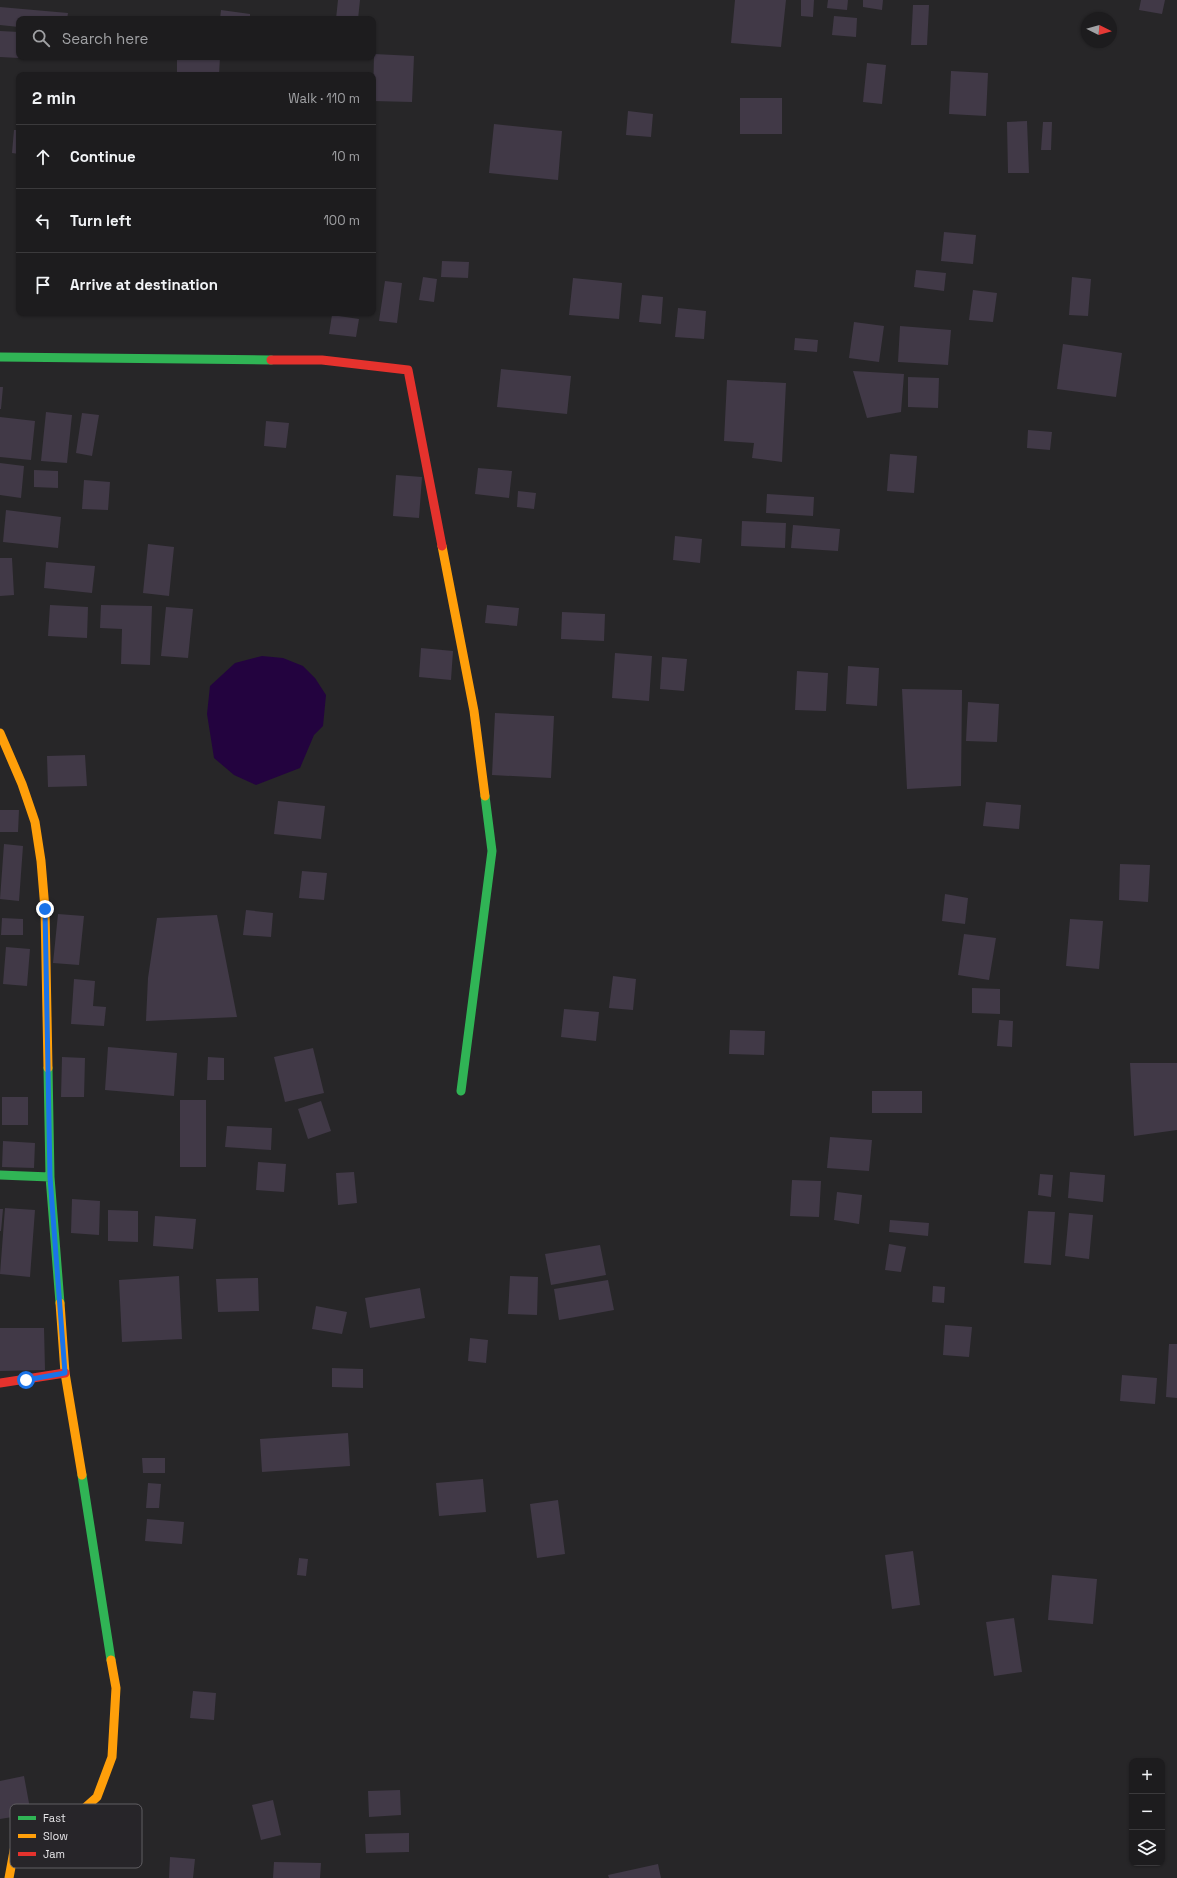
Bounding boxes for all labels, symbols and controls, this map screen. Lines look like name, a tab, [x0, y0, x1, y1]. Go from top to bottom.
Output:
north arrow	[1081, 12, 1117, 48]
search box	[16, 16, 376, 60]
icon: search	[30, 27, 52, 49]
text: Search here	[62, 29, 148, 48]
text: 2 min	[32, 87, 76, 109]
text: Walk · 110 m	[288, 90, 360, 107]
icon: ahead	[32, 146, 54, 168]
text: Continue	[70, 147, 136, 166]
text: 10 m	[332, 148, 360, 165]
icon: left	[32, 210, 54, 232]
text: Turn left	[70, 211, 132, 230]
text: 100 m	[323, 212, 360, 229]
icon: arrive	[32, 274, 54, 296]
text: Arrive at destination	[70, 275, 218, 294]
route end	[36, 900, 54, 918]
route start	[17, 1371, 35, 1389]
map controls	[1129, 1758, 1165, 1866]
button: +	[1129, 1758, 1165, 1794]
button: −	[1129, 1794, 1165, 1830]
legend	[10, 1804, 142, 1868]
text: Fast	[43, 1811, 66, 1825]
text: Slow	[43, 1829, 68, 1843]
button: layers	[1129, 1830, 1165, 1866]
text: Jam	[43, 1847, 65, 1861]

